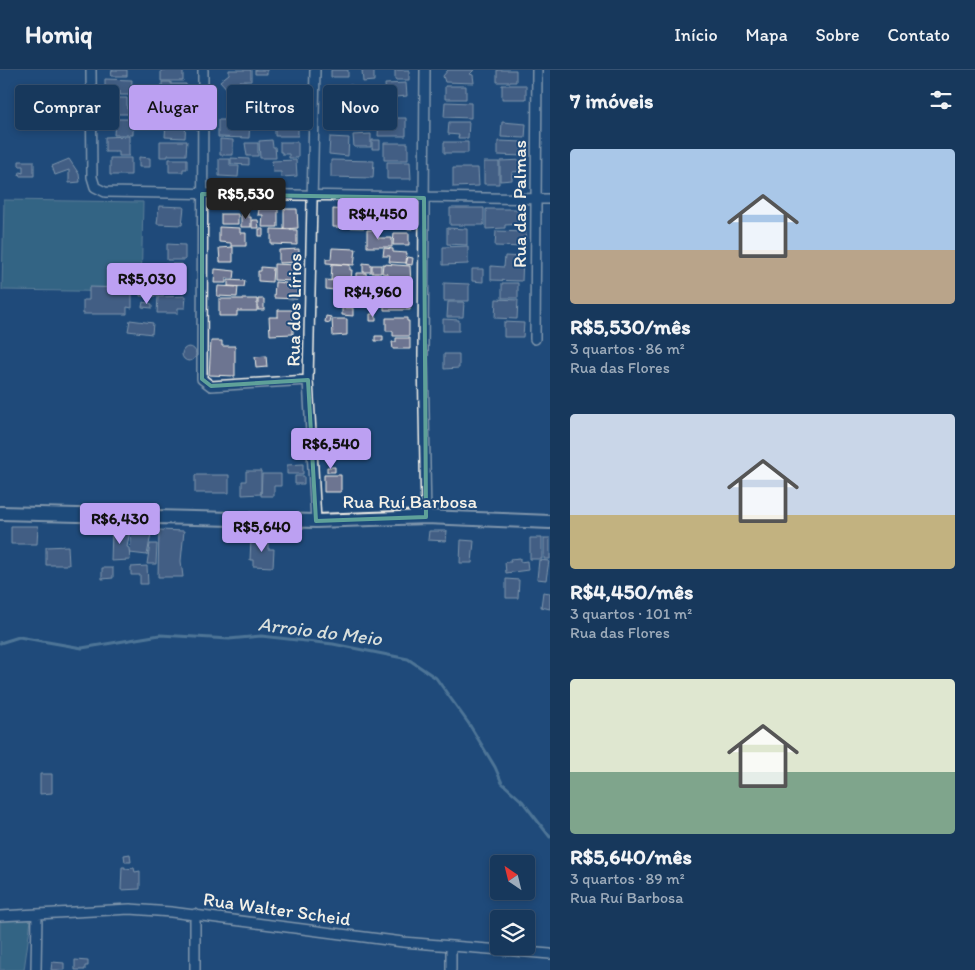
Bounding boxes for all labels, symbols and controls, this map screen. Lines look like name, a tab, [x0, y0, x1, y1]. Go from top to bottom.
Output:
text: Homiq	[25, 20, 93, 49]
text: Início	[674, 24, 718, 46]
text: Mapa	[746, 24, 788, 46]
text: Sobre	[816, 24, 860, 46]
text: Contato	[888, 24, 950, 46]
chip: Comprar	[15, 85, 119, 130]
chip: Alugar	[129, 85, 217, 130]
chip: Filtros	[227, 85, 313, 130]
chip: Novo	[323, 85, 397, 130]
icon: filters	[927, 86, 955, 114]
text: 7 imóveis	[570, 88, 653, 113]
street label: Rua das Palmas	[508, 140, 531, 268]
pin: R$5,530	[200, 178, 292, 220]
icon: home	[718, 181, 808, 271]
text: R$5,530	[218, 184, 274, 203]
pin: R$4,450	[332, 198, 424, 240]
text: R$4,450	[348, 204, 408, 223]
street label: Rua dos Lírios	[282, 253, 306, 367]
pin: R$5,030	[101, 262, 193, 305]
text: R$5,030	[118, 269, 176, 288]
pin: R$4,960	[327, 276, 419, 318]
text: R$4,960	[344, 282, 402, 301]
text: R$5,530/mês	[570, 314, 691, 339]
text: 3 quartos · 86 m²	[570, 339, 685, 358]
text: Rua das Flores	[570, 358, 670, 377]
pin: R$6,540	[285, 428, 377, 470]
text: R$6,540	[302, 434, 360, 453]
icon: home	[718, 446, 808, 536]
street label: Rua Ruí Barbosa	[343, 490, 478, 513]
pin: R$6,430	[74, 502, 166, 545]
text: R$6,430	[91, 509, 149, 528]
pin: R$5,640	[216, 510, 308, 553]
text: R$5,640	[233, 517, 291, 536]
text: R$4,450/mês	[570, 579, 693, 604]
text: 3 quartos · 101 m²	[570, 604, 692, 623]
water label: Arroio do Meio	[257, 612, 384, 651]
text: Rua das Flores	[570, 623, 670, 642]
icon: home	[718, 711, 808, 801]
text: R$5,640/mês	[570, 844, 692, 869]
north arrow	[490, 855, 535, 900]
map controls	[490, 855, 535, 955]
text: 3 quartos · 89 m²	[570, 869, 685, 888]
street label: Rua Walter Scheid	[202, 887, 353, 931]
text: Rua Ruí Barbosa	[570, 888, 684, 907]
button: layers	[490, 910, 535, 955]

